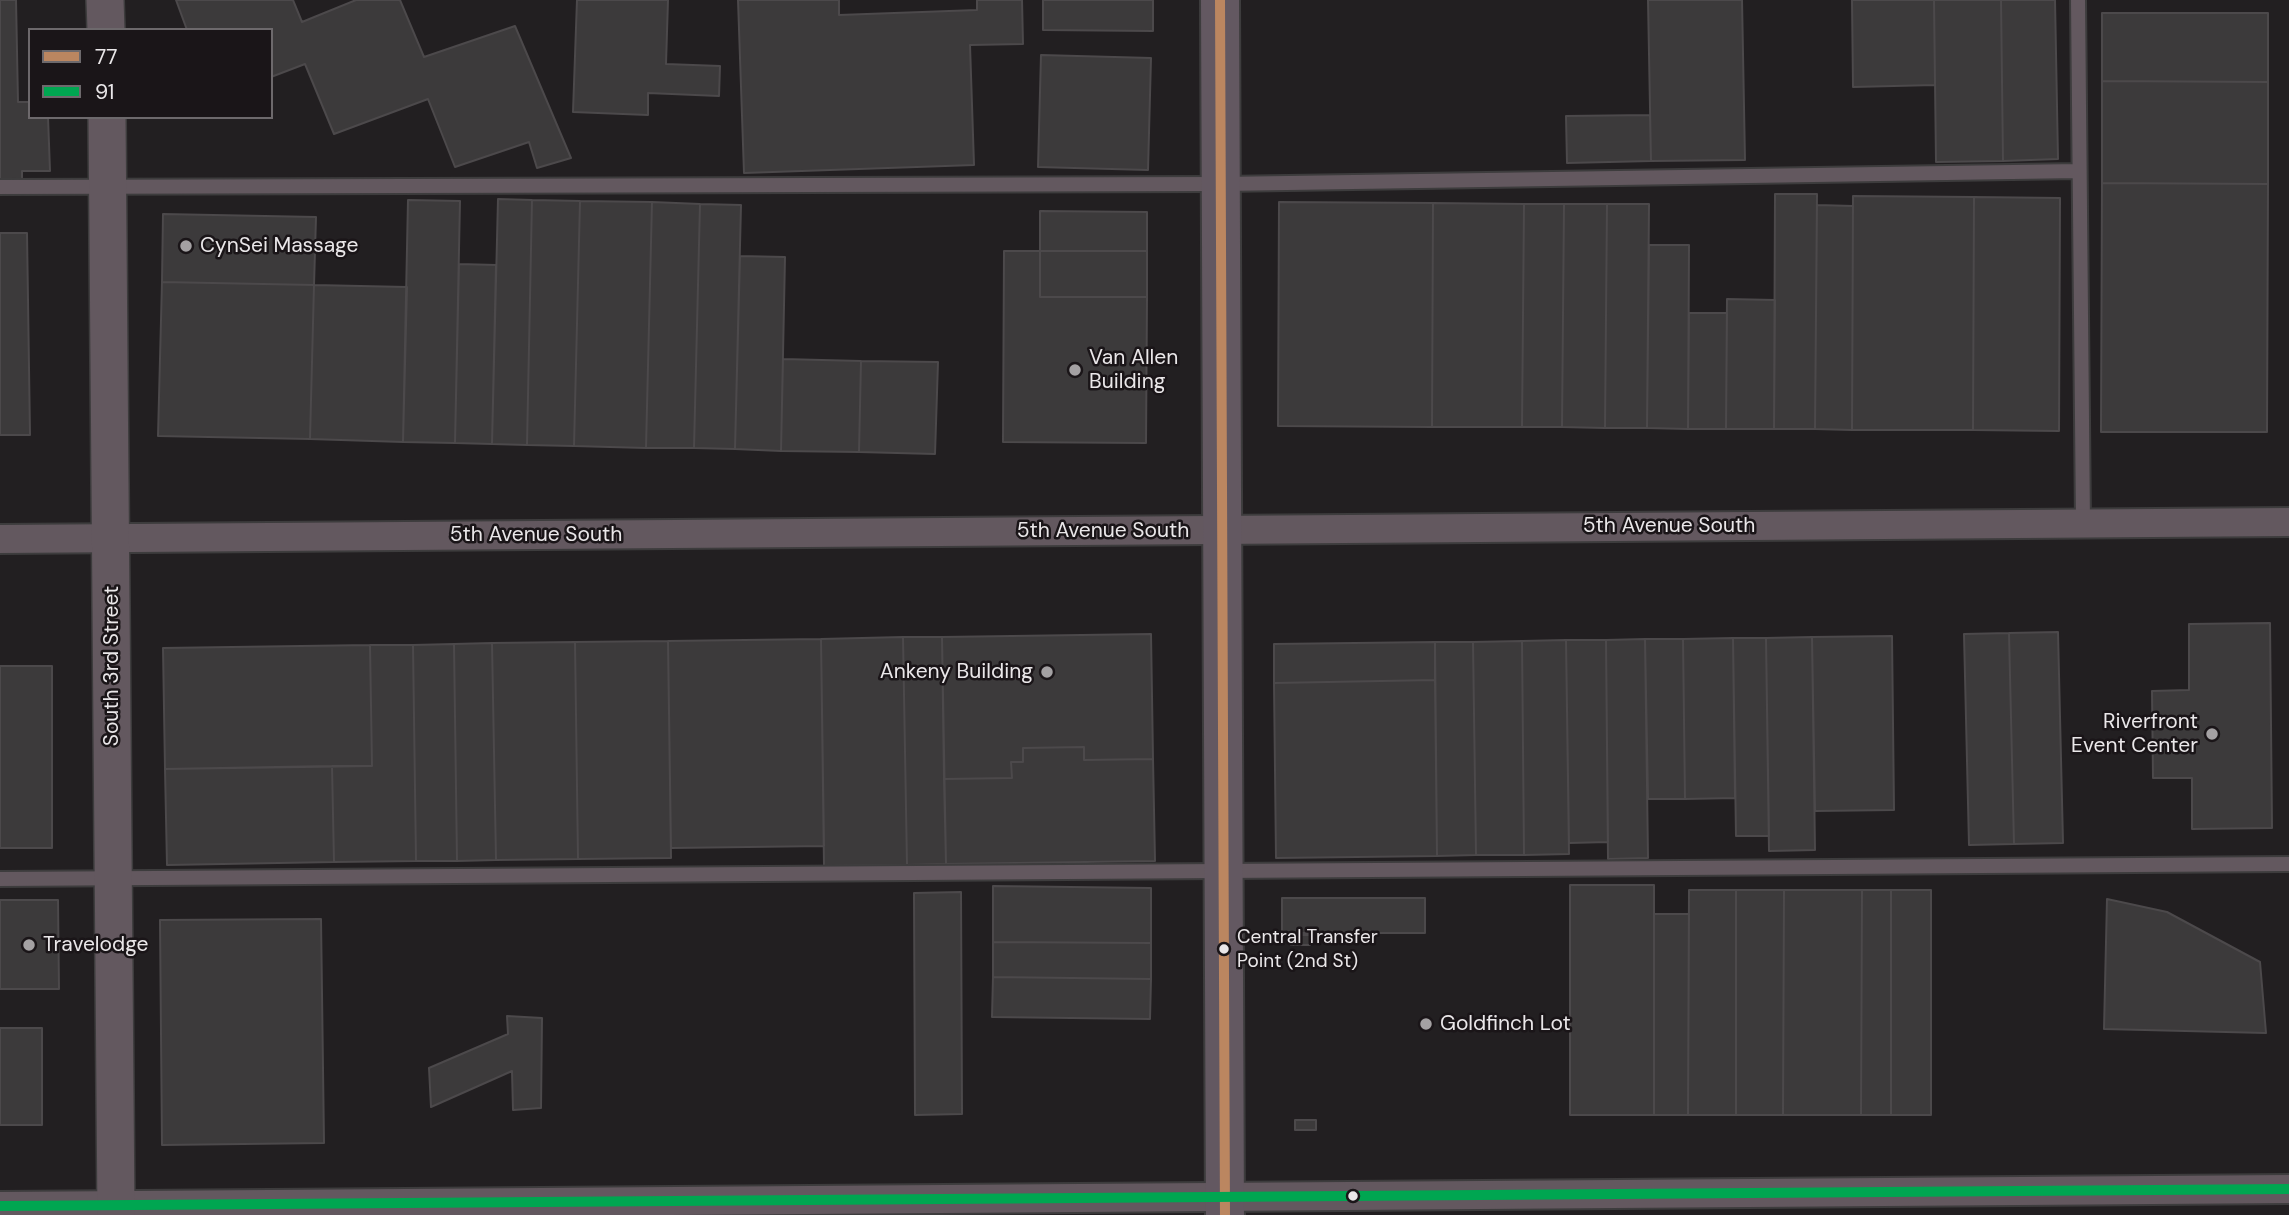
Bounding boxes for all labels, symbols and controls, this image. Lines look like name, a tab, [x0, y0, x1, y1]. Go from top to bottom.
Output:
legend	[28, 28, 273, 119]
text: 77	[95, 43, 117, 71]
text: 91	[95, 78, 114, 106]
place label: CynSei Massage	[200, 233, 358, 259]
marker: CynSei Massage	[178, 238, 194, 254]
place label: Van Allen Building	[1089, 345, 1178, 395]
marker: Van Allen Building	[1067, 362, 1083, 378]
street label: 5th Avenue South	[1583, 513, 1755, 539]
street label: 5th Avenue South	[1017, 518, 1189, 544]
street label: 5th Avenue South	[450, 522, 622, 548]
street label: South 3rd Street	[99, 586, 125, 746]
place label: Ankeny Building	[880, 659, 1033, 685]
marker: Ankeny Building	[1039, 664, 1055, 680]
place label: Riverfront Event Center	[2071, 709, 2198, 759]
marker: Riverfront Event Center	[2204, 726, 2220, 742]
place label: Central Transfer Point (2nd St)	[1237, 927, 1378, 971]
place label: Travelodge	[43, 932, 148, 958]
marker: Travelodge	[21, 937, 37, 953]
marker: Central Transfer Point (2nd St)	[1217, 942, 1231, 956]
place label: Goldfinch Lot	[1440, 1011, 1571, 1037]
marker: Goldfinch Lot	[1418, 1016, 1434, 1032]
unlabelled marker	[1346, 1189, 1360, 1203]

